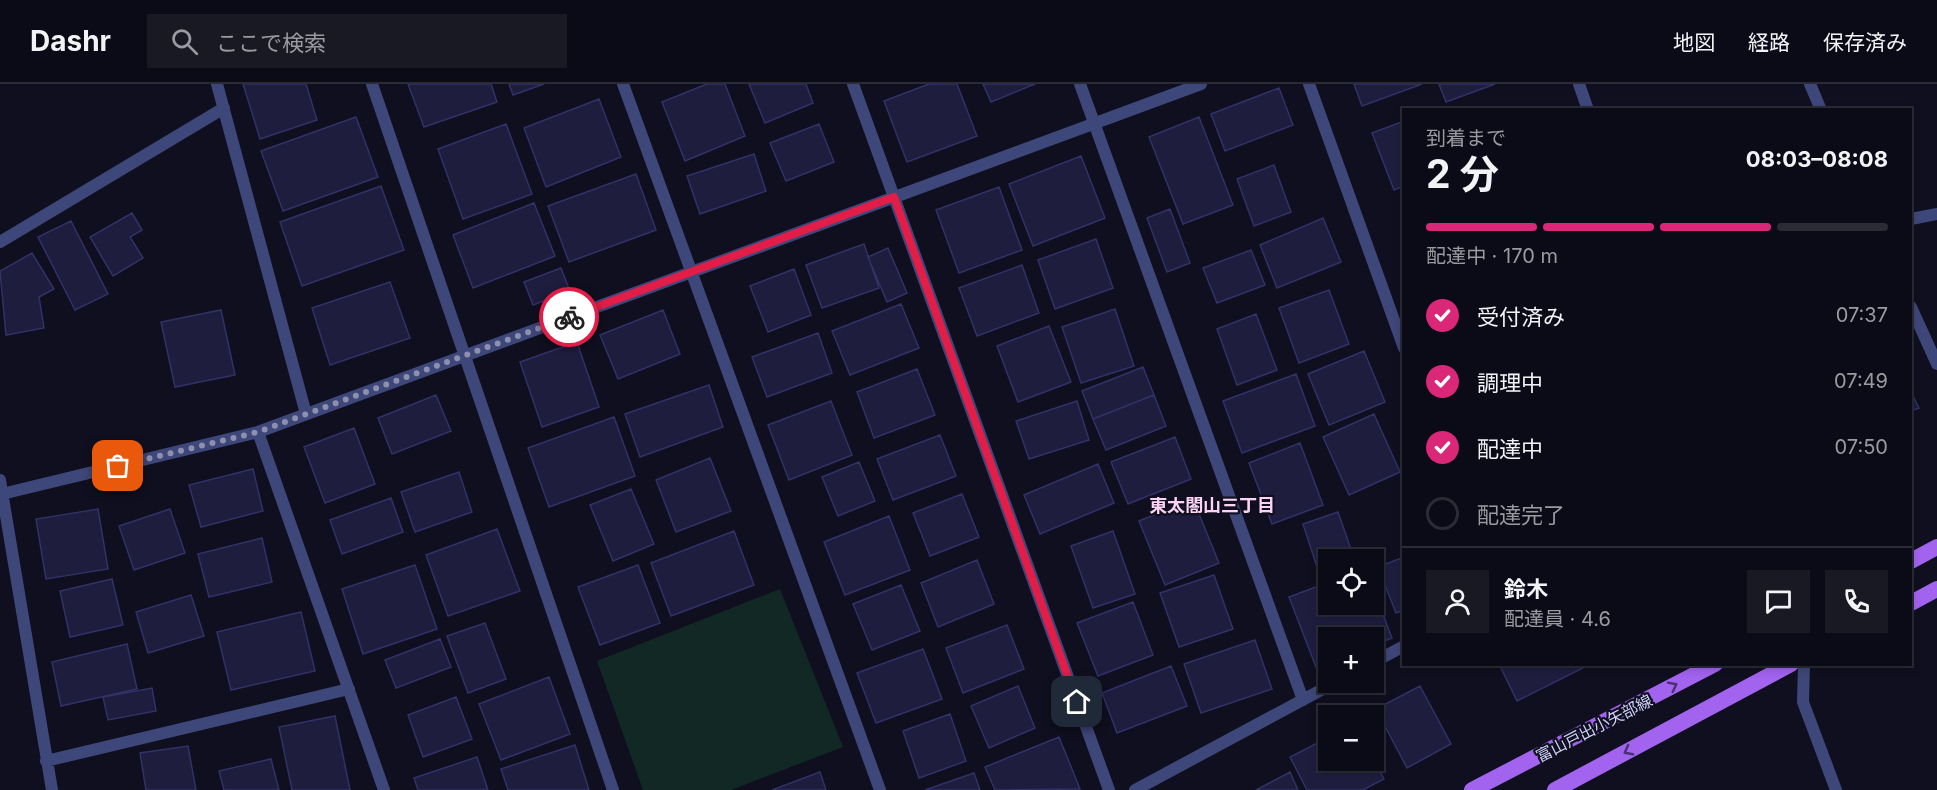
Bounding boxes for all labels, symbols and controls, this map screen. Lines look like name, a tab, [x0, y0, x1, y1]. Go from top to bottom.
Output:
search box	[147, 14, 567, 68]
text: Dashr	[30, 24, 111, 58]
icon: search	[168, 25, 201, 58]
text: ここで検索	[216, 30, 326, 56]
text: 地図	[1673, 30, 1715, 55]
text: 経路	[1748, 30, 1790, 55]
text: 保存済み	[1823, 30, 1907, 55]
text: 到着まで	[1426, 126, 1506, 150]
text: 08:03–08:08	[1746, 146, 1888, 172]
text: 2 分	[1426, 150, 1499, 197]
text: 配達中 · 170 m	[1426, 244, 1558, 268]
courier	[539, 287, 599, 347]
icon: check	[1426, 299, 1459, 332]
icon: bike	[553, 301, 586, 334]
text: 07:37	[1836, 303, 1888, 327]
text: 受付済み	[1477, 304, 1565, 330]
icon: check	[1426, 365, 1459, 398]
text: 07:49	[1834, 369, 1888, 393]
text: 調理中	[1477, 370, 1543, 396]
icon: check	[1426, 431, 1459, 464]
text: 07:50	[1835, 435, 1888, 459]
text: 配達中	[1477, 436, 1543, 462]
pin	[92, 440, 143, 491]
icon: bag	[101, 449, 134, 482]
district label: 東太閤山三丁目	[1149, 495, 1275, 516]
text: 配達完了	[1477, 502, 1565, 528]
map controls	[1318, 549, 1384, 771]
button: locate	[1318, 549, 1384, 615]
button: person	[1426, 570, 1489, 633]
button: chat	[1747, 570, 1810, 633]
button: phone	[1825, 570, 1888, 633]
text: 鈴木	[1504, 576, 1548, 602]
text: 配達員 · 4.6	[1504, 607, 1611, 631]
button: +	[1318, 627, 1384, 693]
pin	[1051, 676, 1102, 727]
one-way arrow	[1667, 682, 1677, 693]
icon: home	[1060, 685, 1093, 718]
street label: 富山戸出小矢部線	[1532, 690, 1656, 766]
button: −	[1318, 705, 1384, 771]
one-way arrow	[1623, 744, 1634, 755]

